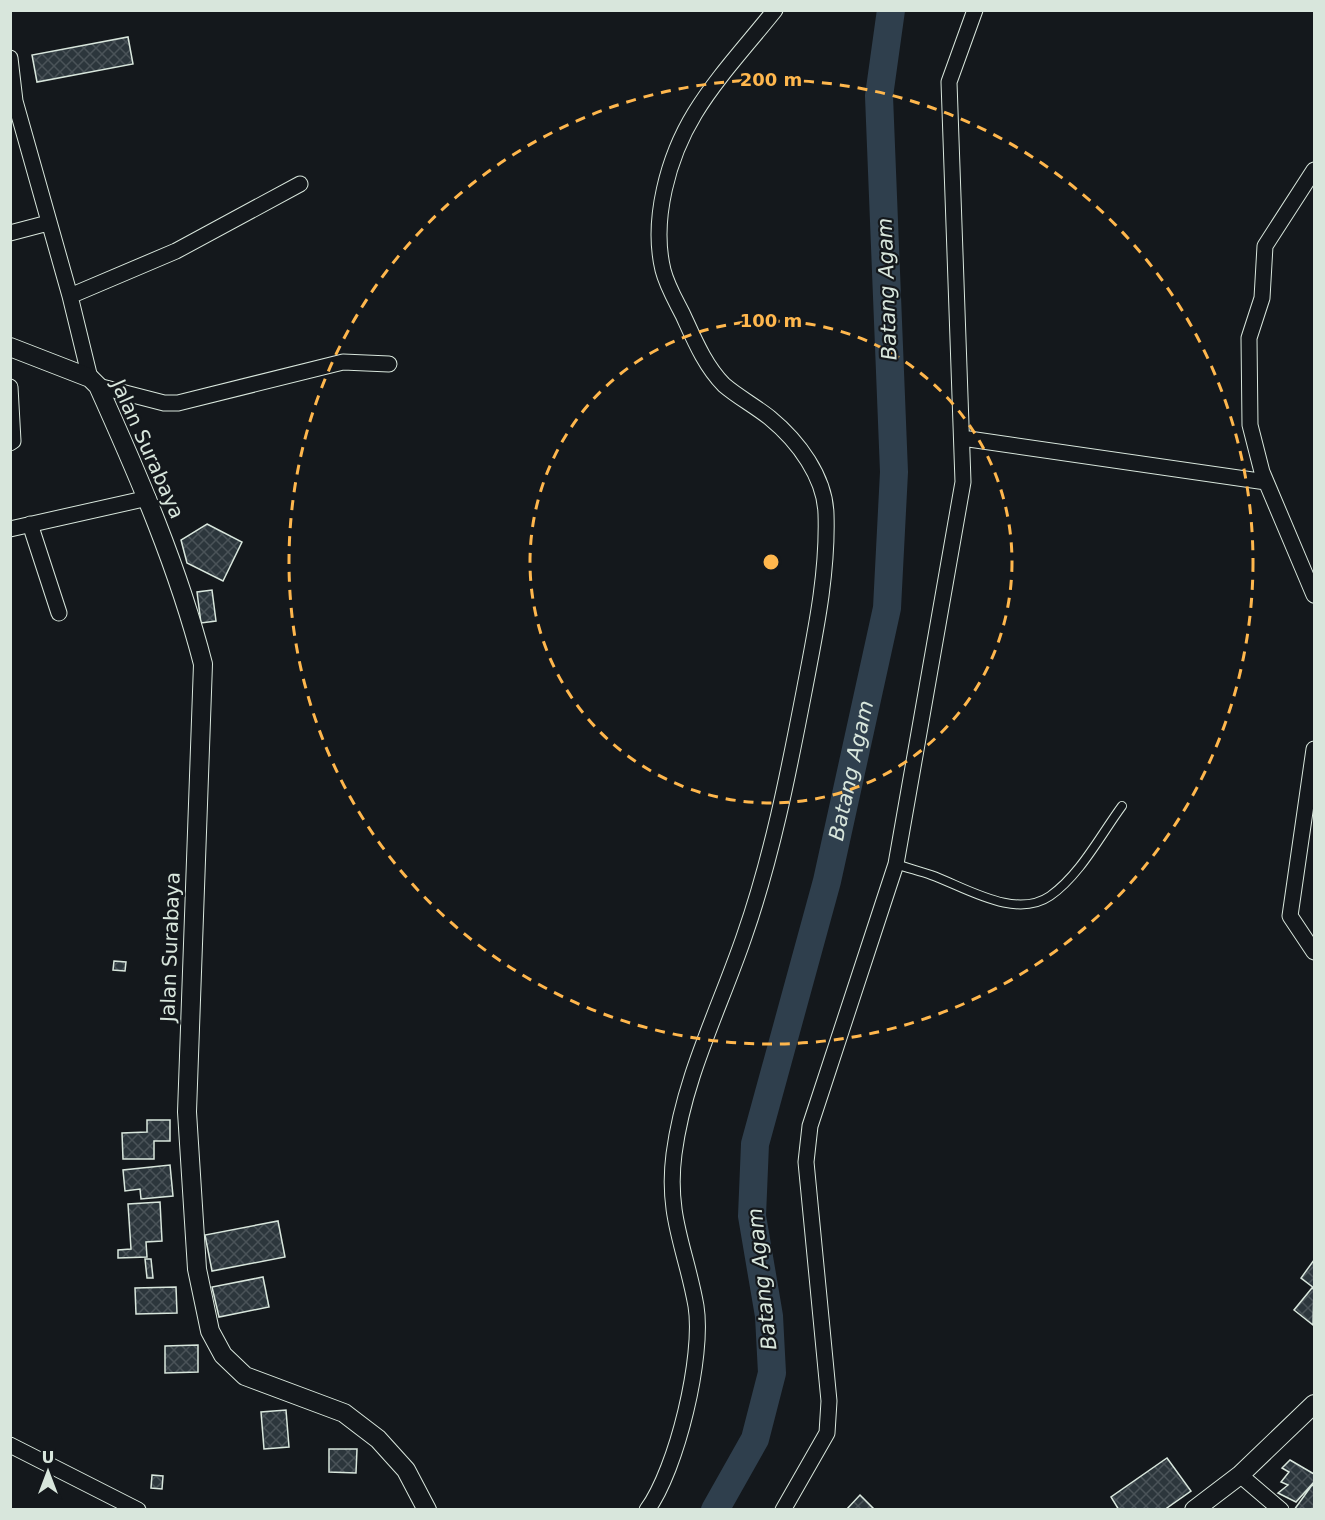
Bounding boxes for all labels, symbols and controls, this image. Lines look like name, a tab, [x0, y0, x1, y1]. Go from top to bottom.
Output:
text: 200 m	[740, 69, 802, 90]
water label: Batang Agam	[873, 217, 901, 361]
text: 100 m	[740, 310, 802, 331]
street label: Jalan Surabaya	[106, 374, 189, 522]
centre of rings	[761, 552, 781, 572]
water label: Batang Agam	[824, 698, 878, 843]
street label: Jalan Surabaya	[155, 872, 185, 1024]
water label: Batang Agam	[743, 1207, 781, 1351]
north arrow	[18, 1442, 78, 1502]
text: U	[42, 1448, 55, 1467]

